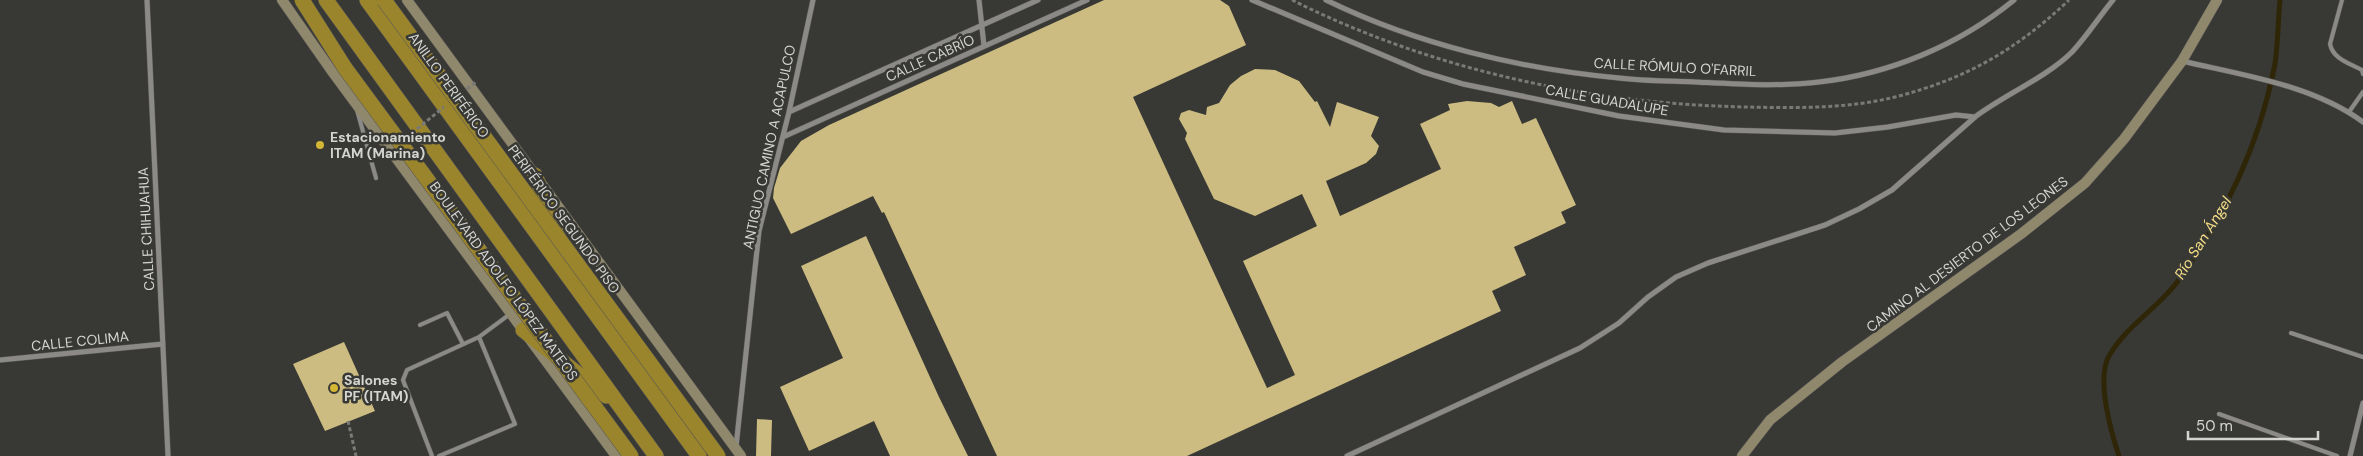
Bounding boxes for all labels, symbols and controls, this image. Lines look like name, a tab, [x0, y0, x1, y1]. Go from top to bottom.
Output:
street label: ANILLO PERIFÉRICO	[405, 29, 493, 141]
street label: CALLE CABRÍO	[883, 30, 977, 86]
street label: ANTIGUO CAMINO A ACAPULCO	[739, 43, 799, 251]
street label: CALLE RÓMULO O'FARRIL	[1593, 54, 1757, 80]
street label: CALLE GUADALUPE	[1544, 80, 1670, 120]
place label: Estacionamiento ITAM (Marina)	[330, 128, 446, 162]
marker: Estacionamiento ITAM (Marina)	[314, 139, 326, 151]
street label: PERIFÉRICO SEGUNDO PISO	[504, 141, 624, 297]
street label: CALLE CHIHUAHUA	[134, 167, 158, 291]
street label: CAMINO AL DESIERTO DE LOS LEONES	[1863, 172, 2071, 336]
street label: BOULEVARD ADOLFO LÓPEZ MATEOS	[426, 178, 582, 384]
water label: Río San Ángel	[2170, 192, 2237, 283]
street label: CALLE COLIMA	[30, 327, 130, 355]
place label: Salones PF (ITAM)	[344, 371, 409, 405]
marker: Salones PF (ITAM)	[328, 382, 340, 394]
scale bar	[2188, 408, 2318, 440]
text: 50 m	[2196, 416, 2233, 436]

